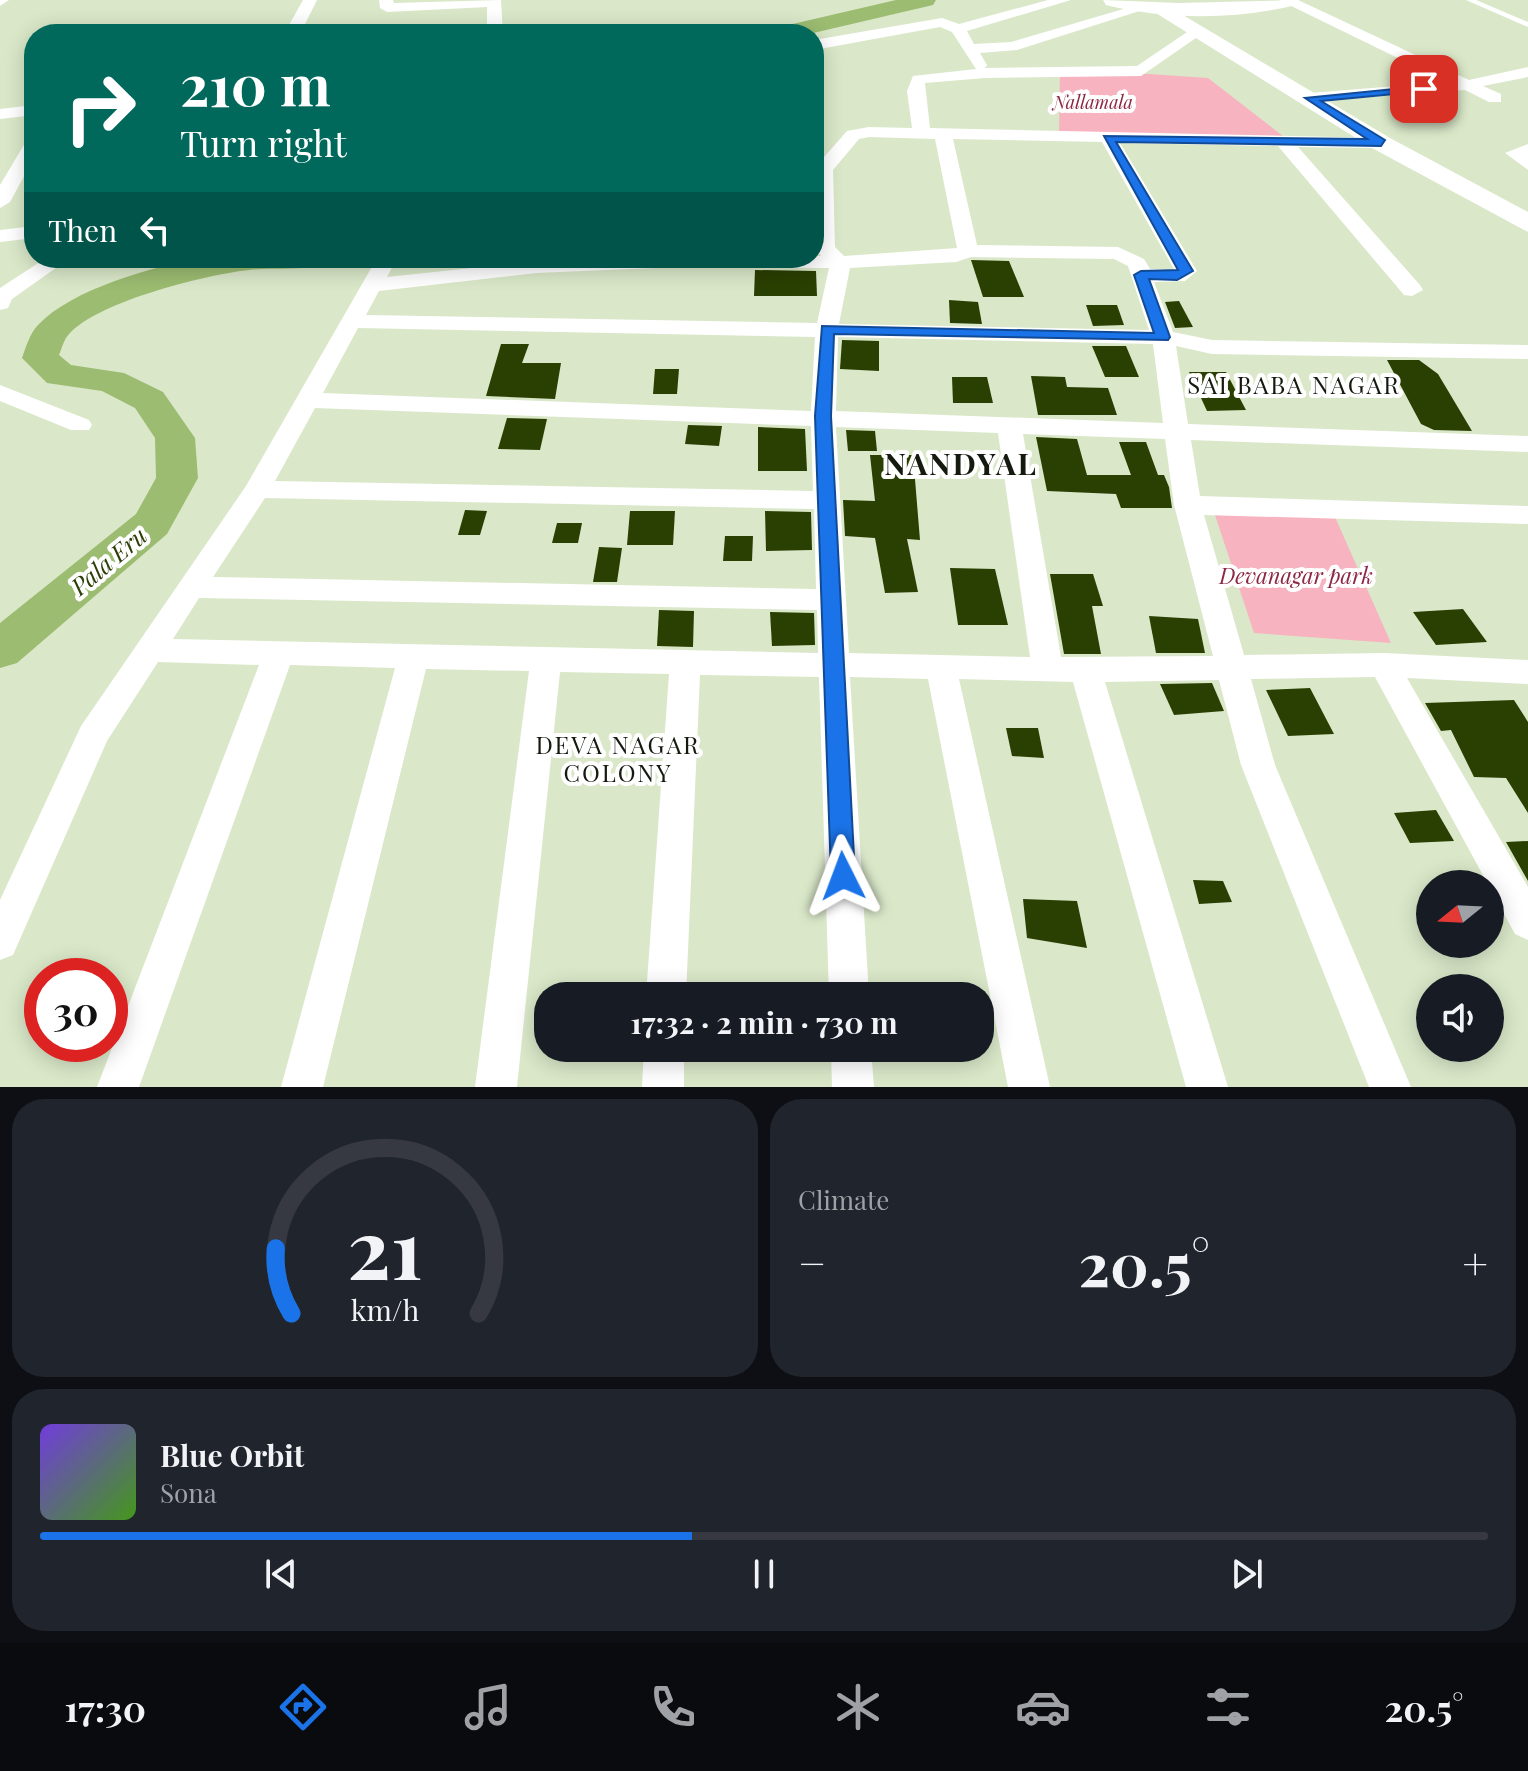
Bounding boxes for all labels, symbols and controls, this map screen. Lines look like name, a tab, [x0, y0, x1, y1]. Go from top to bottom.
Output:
text: 210 m	[180, 46, 331, 121]
pin	[1390, 55, 1458, 123]
icon: right	[48, 56, 152, 160]
icon: arrive	[1402, 67, 1446, 111]
park label: Nallamala	[1051, 90, 1133, 114]
text: Turn right	[180, 118, 347, 166]
icon: left	[133, 208, 177, 252]
text: Then	[48, 210, 117, 250]
district label: SAI BABA NAGAR	[1187, 368, 1401, 400]
district label: NANDYAL	[884, 443, 1038, 483]
water label: Pala Eru	[62, 519, 153, 602]
park label: Devanagar park	[1218, 560, 1373, 590]
district label: DEVA NAGAR COLONY	[535, 728, 701, 788]
position arrow	[801, 834, 885, 918]
north arrow	[1416, 870, 1504, 958]
map controls	[1416, 870, 1504, 1062]
speed limit sign: 30	[24, 958, 128, 1062]
button: sound	[1416, 974, 1504, 1062]
text: 17:32 · 2 min · 730 m	[630, 1002, 898, 1042]
text: Climate	[798, 1182, 889, 1217]
text: 21	[347, 1190, 423, 1301]
text: 20.5°	[1079, 1222, 1210, 1302]
text: −	[798, 1232, 826, 1291]
text: +	[1462, 1232, 1488, 1291]
text: km/h	[351, 1290, 419, 1328]
text: Blue Orbit	[160, 1435, 304, 1475]
text: Sona	[160, 1475, 217, 1510]
icon: previous	[259, 1552, 303, 1596]
icon: pause	[742, 1552, 786, 1596]
icon: next	[1225, 1552, 1269, 1596]
icon: directions	[275, 1679, 331, 1735]
icon: music	[460, 1679, 516, 1735]
icon: phone	[645, 1679, 701, 1735]
icon: climate	[830, 1679, 886, 1735]
icon: car	[1015, 1679, 1071, 1735]
icon: filters	[1200, 1679, 1256, 1735]
text: 17:30	[64, 1683, 146, 1731]
text: 20.5°	[1385, 1683, 1463, 1731]

